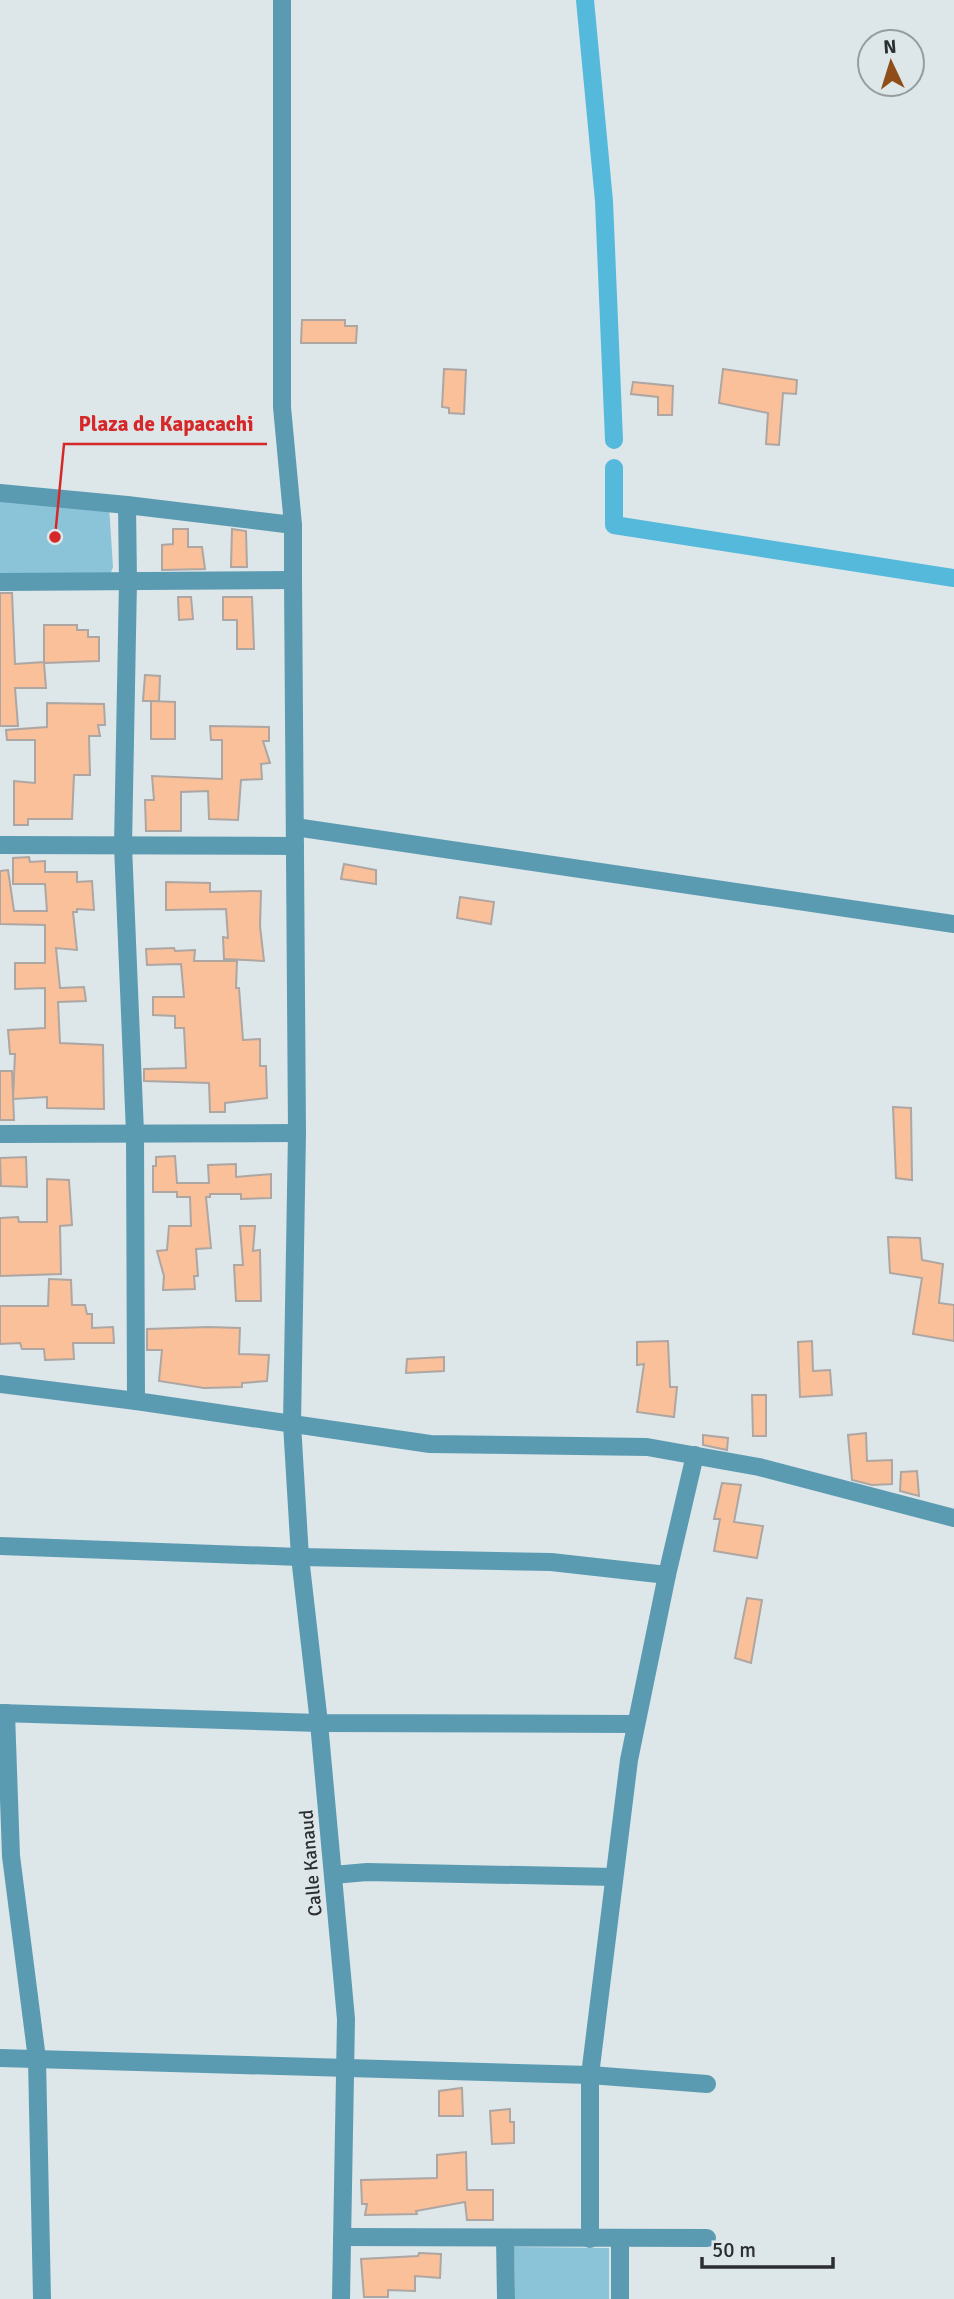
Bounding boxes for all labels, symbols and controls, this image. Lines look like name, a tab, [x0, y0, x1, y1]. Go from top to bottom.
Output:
north arrow	[856, 28, 926, 98]
text: N	[882, 35, 897, 59]
callout: Plaza de Kapacachi	[64, 402, 267, 444]
text: Plaza de Kapacachi	[79, 411, 254, 437]
street label: Calle Kanaud	[294, 1809, 328, 1917]
scale bar	[702, 2226, 833, 2270]
text: 50 m	[712, 2237, 756, 2263]

